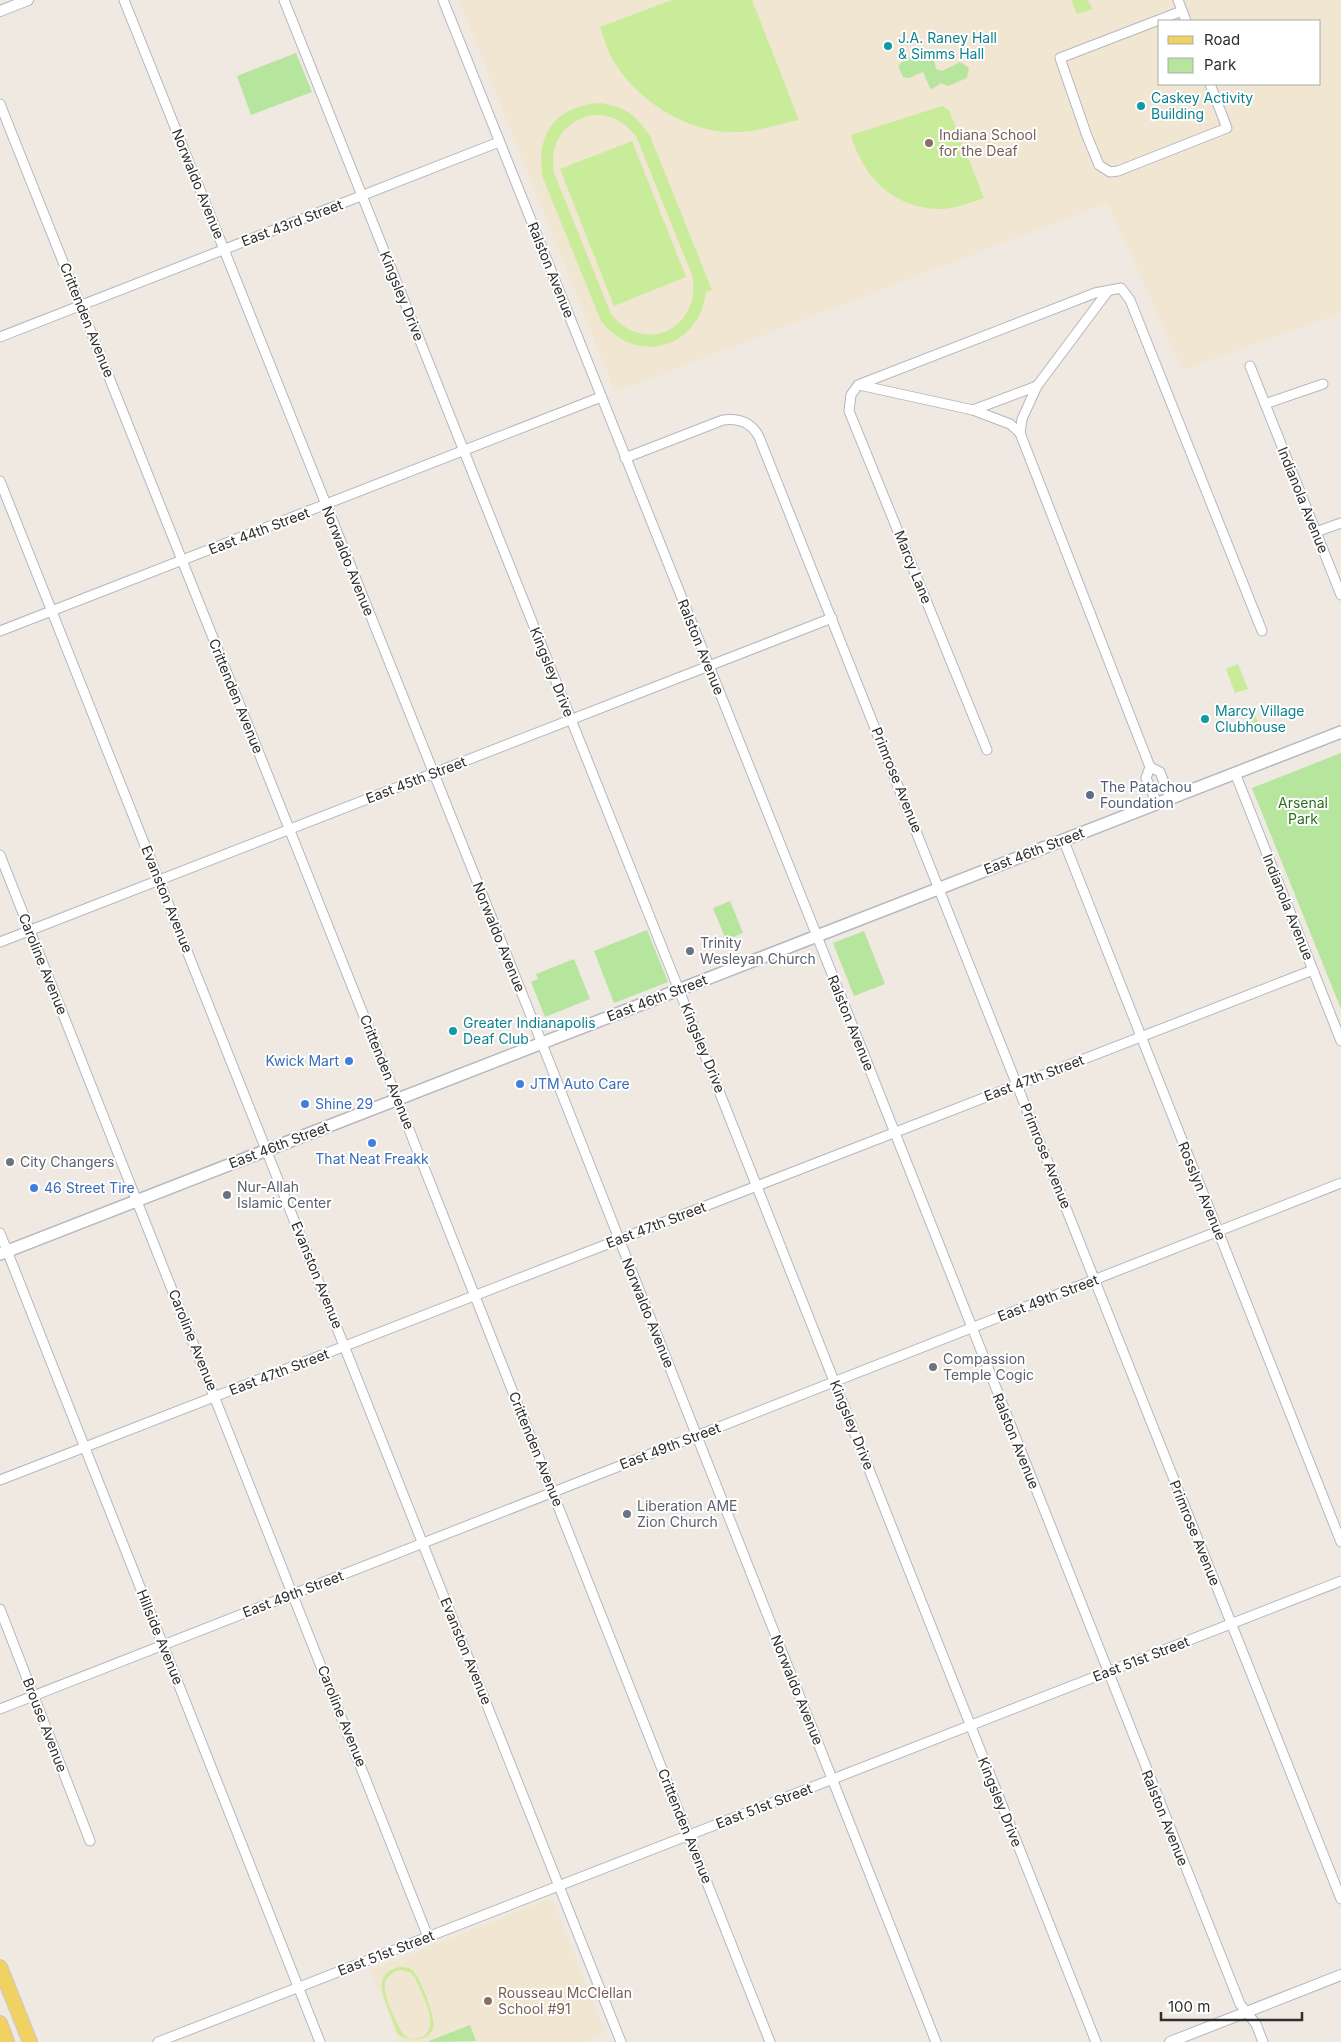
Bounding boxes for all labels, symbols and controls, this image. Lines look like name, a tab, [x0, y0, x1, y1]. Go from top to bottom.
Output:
legend	[1158, 20, 1321, 85]
place label: J.A. Raney Hall & Simms Hall	[898, 29, 997, 62]
text: Road	[1204, 30, 1240, 49]
marker: J.A. Raney Hall & Simms Hall	[882, 40, 894, 52]
text: Park	[1204, 55, 1237, 74]
place label: Caskey Activity Building	[1151, 89, 1253, 122]
marker: Caskey Activity Building	[1135, 100, 1147, 112]
street label: Norwaldo Avenue	[169, 126, 228, 241]
place label: Indiana School for the Deaf	[939, 126, 1036, 159]
marker: Indiana School for the Deaf	[923, 137, 935, 149]
street label: East 43rd Street	[239, 195, 345, 250]
street label: Ralston Avenue	[525, 219, 578, 320]
street label: Kingsley Drive	[377, 249, 428, 343]
street label: Crittenden Avenue	[57, 260, 118, 380]
street label: Indianola Avenue	[1274, 444, 1332, 555]
street label: East 44th Street	[206, 503, 312, 558]
street label: Norwaldo Avenue	[319, 503, 378, 618]
street label: Marcy Lane	[891, 528, 936, 606]
street label: Ralston Avenue	[675, 596, 728, 697]
street label: Kingsley Drive	[527, 625, 578, 719]
street label: Crittenden Avenue	[206, 636, 267, 756]
place label: Marcy Village Clubhouse	[1215, 702, 1305, 735]
marker: Marcy Village Clubhouse	[1199, 713, 1211, 725]
street label: Primrose Avenue	[869, 725, 926, 835]
street label: East 45th Street	[363, 752, 469, 806]
place label: The Patachou Foundation	[1100, 778, 1192, 811]
marker: The Patachou Foundation	[1084, 789, 1096, 801]
park label: Arsenal Park	[1278, 794, 1328, 827]
street label: East 46th Street	[981, 823, 1087, 878]
street label: Evanston Avenue	[138, 843, 197, 955]
street label: Indianola Avenue	[1259, 851, 1317, 962]
street label: Norwaldo Avenue	[470, 879, 529, 994]
street label: Caroline Avenue	[15, 911, 72, 1017]
place label: Trinity Wesleyan Church	[700, 934, 816, 967]
marker: Trinity Wesleyan Church	[684, 945, 696, 957]
street label: East 46th Street	[604, 970, 710, 1025]
street label: Ralston Avenue	[825, 972, 878, 1073]
street label: Kingsley Drive	[678, 1001, 729, 1095]
street label: Crittenden Avenue	[357, 1012, 418, 1132]
place label: Greater Indianapolis Deaf Club	[463, 1014, 596, 1047]
marker: Greater Indianapolis Deaf Club	[447, 1025, 459, 1037]
street label: East 47th Street	[982, 1051, 1086, 1104]
place label: Kwick Mart	[265, 1052, 339, 1069]
marker: Kwick Mart	[343, 1055, 355, 1067]
place label: JTM Auto Care	[530, 1075, 630, 1092]
marker: JTM Auto Care	[514, 1078, 526, 1090]
place label: Shine 29	[315, 1095, 373, 1112]
marker: Shine 29	[299, 1098, 311, 1110]
street label: Primrose Avenue	[1018, 1101, 1075, 1211]
street label: East 46th Street	[226, 1117, 332, 1172]
marker: That Neat Freakk	[366, 1137, 378, 1149]
street label: Rosslyn Avenue	[1175, 1139, 1230, 1243]
place label: That Neat Freakk	[315, 1150, 429, 1167]
place label: City Changers	[20, 1153, 114, 1170]
marker: City Changers	[4, 1156, 16, 1168]
place label: Nur-Allah Islamic Center	[237, 1178, 332, 1211]
place label: 46 Street Tire	[44, 1179, 135, 1196]
marker: 46 Street Tire	[28, 1182, 40, 1194]
marker: Nur-Allah Islamic Center	[221, 1189, 233, 1201]
street label: East 47th Street	[604, 1198, 708, 1251]
street label: Evanston Avenue	[288, 1219, 347, 1331]
street label: Norwaldo Avenue	[619, 1255, 678, 1370]
street label: East 49th Street	[995, 1270, 1101, 1325]
street label: Caroline Avenue	[165, 1287, 222, 1393]
street label: East 47th Street	[227, 1345, 331, 1398]
place label: Compassion Temple Cogic	[943, 1350, 1034, 1383]
marker: Compassion Temple Cogic	[927, 1361, 939, 1373]
street label: Kingsley Drive	[827, 1378, 878, 1472]
street label: Crittenden Avenue	[506, 1389, 567, 1509]
street label: Ralston Avenue	[990, 1390, 1043, 1491]
street label: East 49th Street	[617, 1418, 723, 1473]
street label: Primrose Avenue	[1167, 1478, 1224, 1588]
place label: Liberation AME Zion Church	[637, 1497, 737, 1530]
marker: Liberation AME Zion Church	[621, 1508, 633, 1520]
street label: East 49th Street	[240, 1566, 346, 1621]
street label: Hillside Avenue	[134, 1587, 187, 1687]
street label: Evanston Avenue	[437, 1595, 496, 1707]
street label: Norwaldo Avenue	[768, 1632, 827, 1747]
street label: East 51st Street	[1090, 1632, 1192, 1685]
street label: Caroline Avenue	[314, 1663, 371, 1769]
street label: Brouse Avenue	[20, 1675, 71, 1774]
street label: Kingsley Drive	[975, 1755, 1026, 1849]
street label: Crittenden Avenue	[655, 1766, 716, 1886]
street label: Ralston Avenue	[1139, 1767, 1192, 1868]
street label: East 51st Street	[713, 1779, 815, 1832]
street label: East 51st Street	[335, 1926, 437, 1979]
place label: Rousseau McClellan School #91	[498, 1984, 632, 2017]
scale bar	[1161, 1990, 1302, 2022]
marker: Rousseau McClellan School #91	[482, 1995, 494, 2007]
text: 100 m	[1168, 1997, 1210, 2016]

